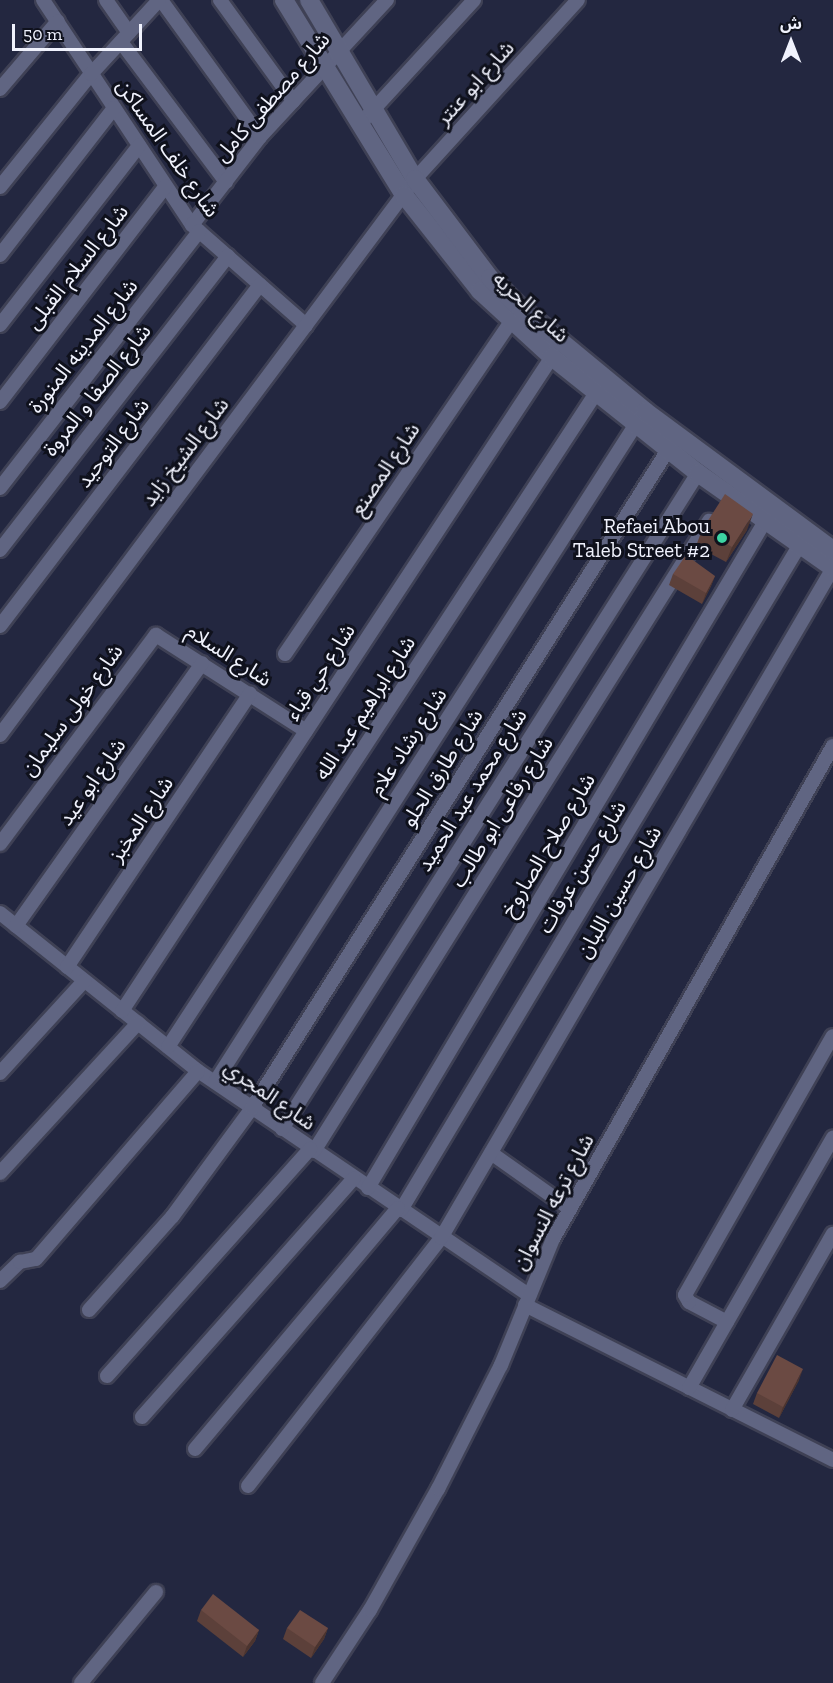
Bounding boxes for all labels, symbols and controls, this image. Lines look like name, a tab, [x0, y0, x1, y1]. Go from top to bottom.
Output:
scale bar	[15, 12, 146, 50]
north arrow	[761, 12, 821, 72]
text: ش	[780, 14, 802, 33]
text: 50 m	[23, 23, 62, 45]
street label: شارع مصطفى كامل	[209, 27, 335, 167]
street label: شارع ابو عنتر	[431, 36, 519, 130]
street label: شارع خلف المساكن	[111, 74, 225, 222]
street label: شارع السلام القبلى	[20, 200, 134, 334]
street label: شارع الحريه	[488, 266, 574, 348]
street label: شارع المدينه المنورة	[23, 274, 143, 418]
street label: شارع الصفا و المروة	[38, 319, 156, 461]
street label: شارع التوحيد	[71, 393, 155, 493]
street label: شارع الشيخ زايد	[136, 393, 234, 511]
street label: شارع المصنع	[345, 418, 425, 520]
place label: Refaei Abou Taleb Street #2	[573, 513, 710, 563]
marker: Refaei Abou Taleb Street #2	[715, 531, 729, 545]
street label: شارع السلام	[182, 618, 276, 692]
street label: شارع حي قباء	[280, 619, 360, 725]
street label: شارع ابراهيم عبد الله	[309, 631, 421, 785]
street label: شارع خولى سليمان	[16, 639, 128, 781]
street label: شارع رشاد علام	[364, 683, 452, 801]
street label: شارع طارق الحلو	[396, 704, 488, 832]
street label: شارع محمد عبد الحميد	[412, 704, 532, 876]
street label: شارع رفاعى ابو طالب	[445, 732, 559, 892]
street label: شارع ابو عيد	[53, 734, 131, 830]
street label: شارع صلاح الصاروخ	[495, 769, 601, 921]
street label: شارع المخبز	[103, 772, 179, 866]
street label: شارع حسن عرفات	[532, 796, 632, 938]
street label: شارع حسين اللبان	[571, 821, 667, 963]
street label: شارع المجري	[219, 1054, 321, 1136]
street label: شارع ترعه النسوان	[507, 1130, 599, 1274]

